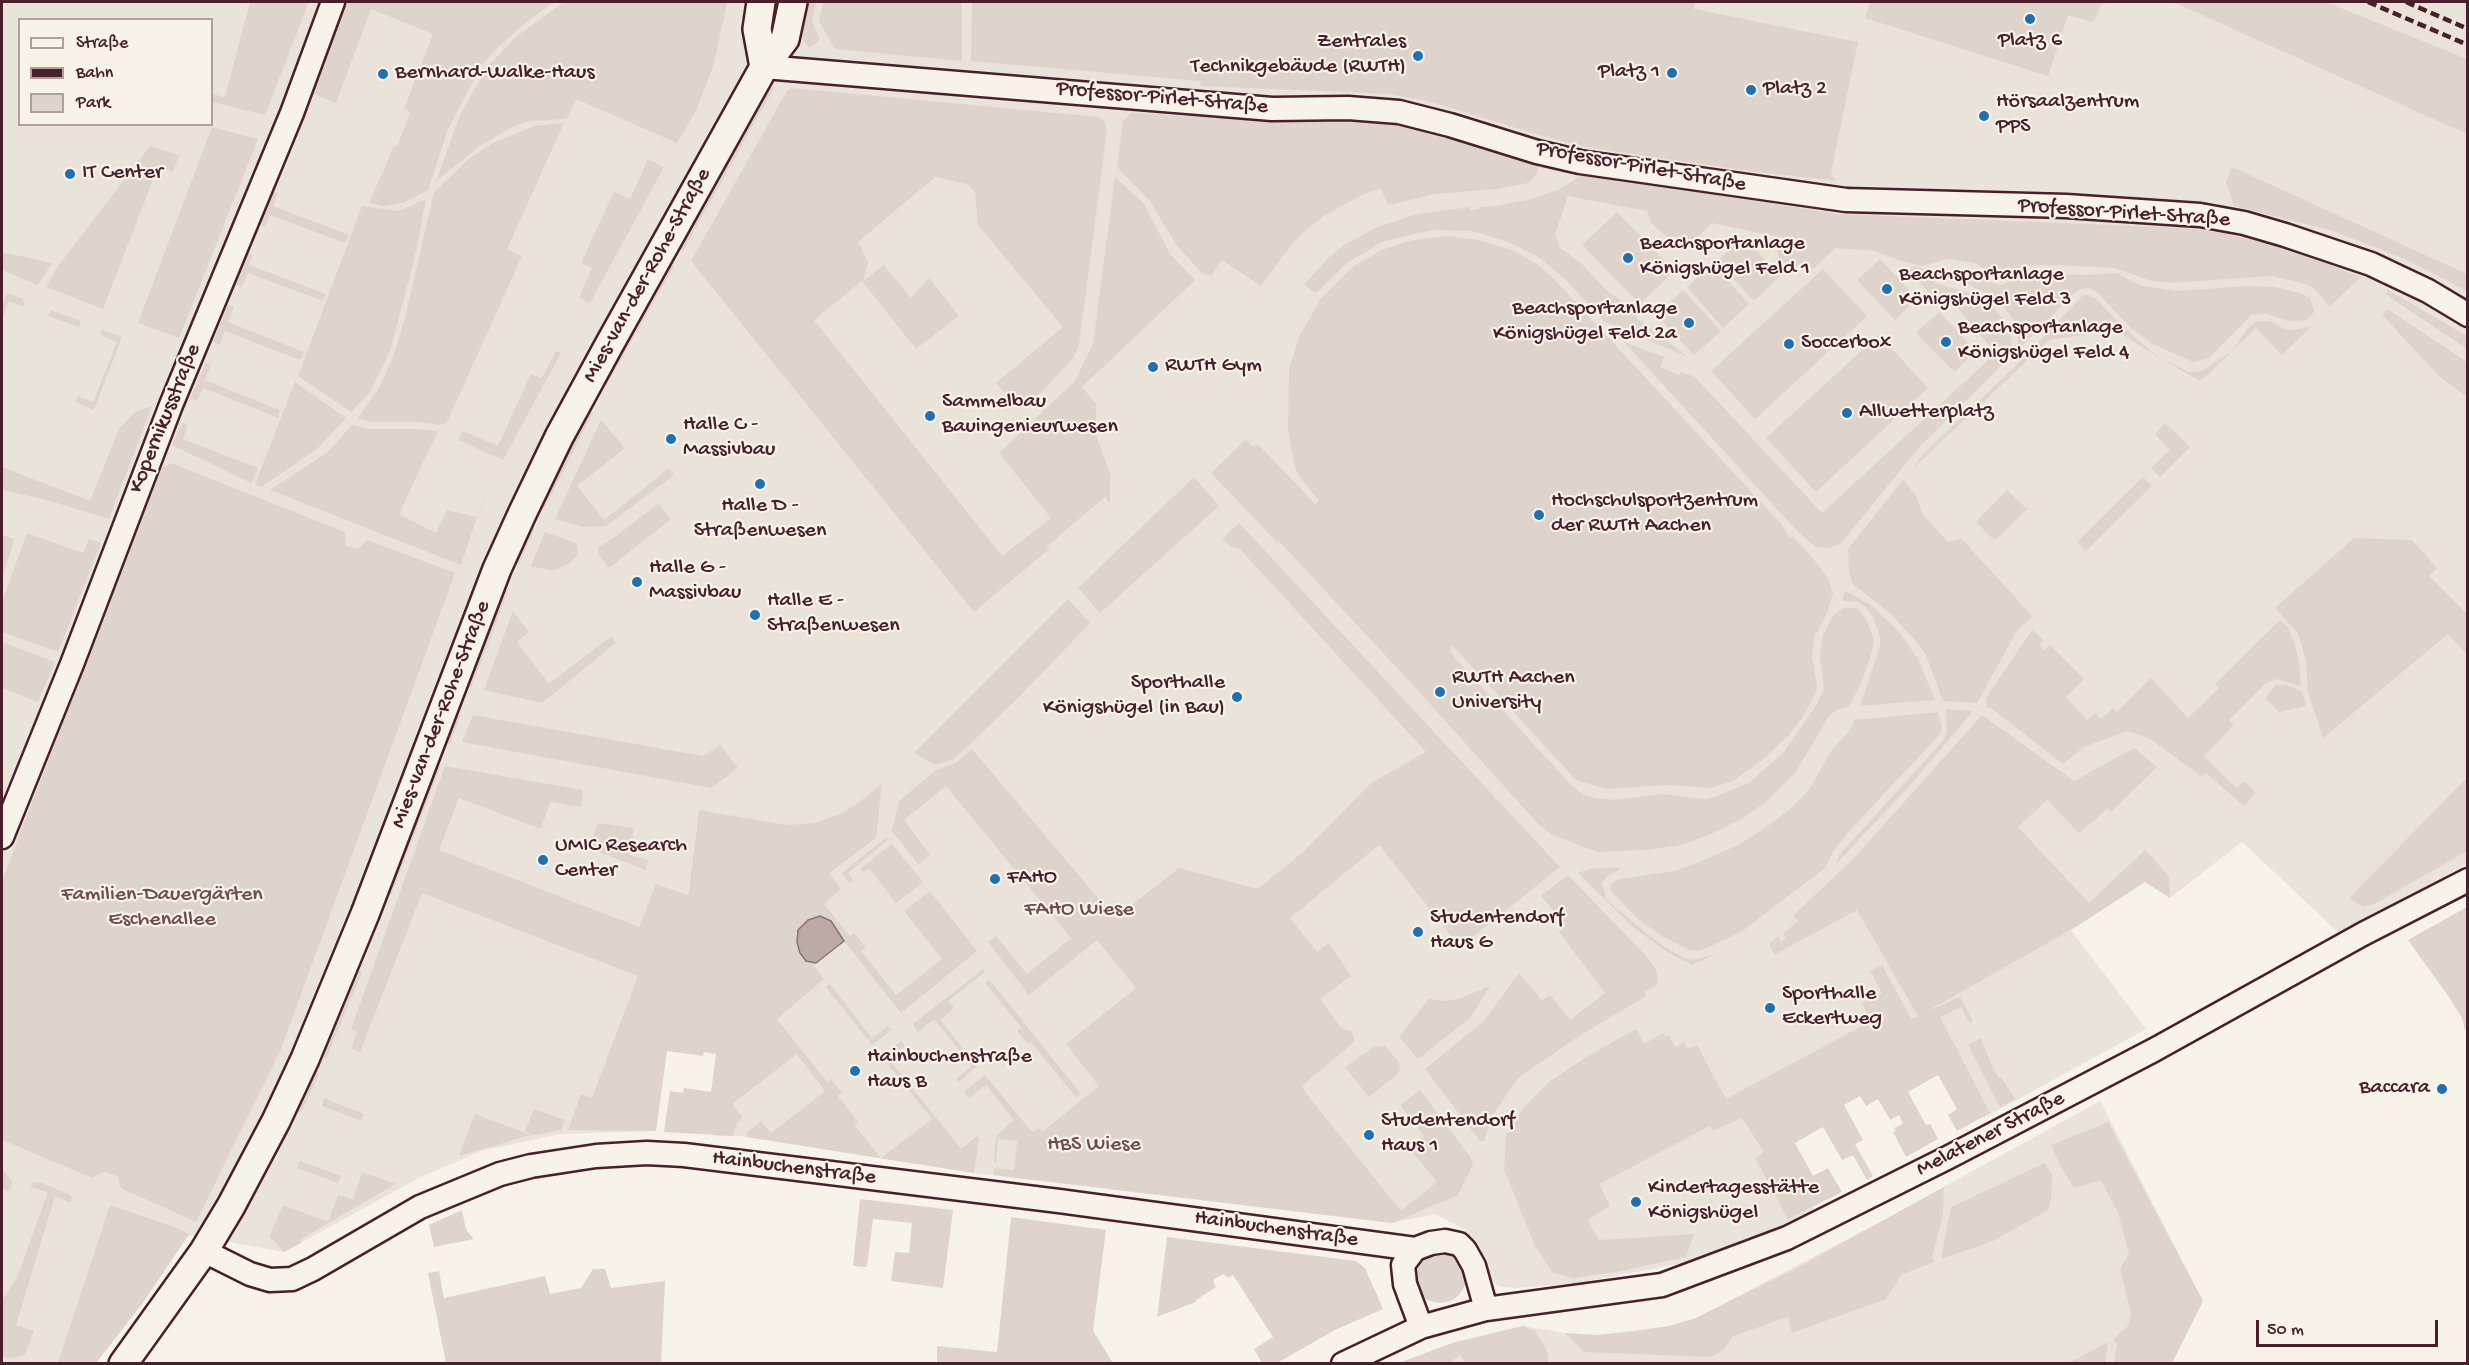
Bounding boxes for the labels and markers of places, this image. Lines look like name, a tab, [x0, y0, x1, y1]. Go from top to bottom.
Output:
marker: Platz 6	[2023, 12, 2037, 26]
place label: Platz 6	[1998, 29, 2062, 55]
place label: Zentrales Technikgebäude (RWTH)	[1191, 30, 1406, 82]
marker: Zentrales Technikgebäude (RWTH)	[1411, 49, 1425, 63]
place label: Platz 1	[1598, 60, 1660, 86]
place label: Bernhard-Walke-Haus	[395, 61, 594, 87]
marker: Platz 1	[1665, 66, 1679, 80]
marker: Bernhard-Walke-Haus	[376, 67, 390, 81]
place label: Platz 2	[1763, 77, 1827, 103]
marker: Platz 2	[1744, 83, 1758, 97]
place label: Hörsaalzentrum PPS	[1996, 90, 2139, 142]
marker: Hörsaalzentrum PPS	[1977, 109, 1991, 123]
place label: IT Center	[82, 161, 163, 187]
marker: IT Center	[63, 167, 77, 181]
place label: Beachsportanlage Königshügel Feld 1	[1640, 232, 1810, 284]
marker: Beachsportanlage Königshügel Feld 1	[1621, 251, 1635, 265]
place label: Beachsportanlage Königshügel Feld 3	[1899, 263, 2071, 314]
marker: Beachsportanlage Königshügel Feld 3	[1880, 282, 1894, 296]
place label: Beachsportanlage Königshügel Feld 2a	[1493, 297, 1677, 348]
marker: Beachsportanlage Königshügel Feld 2a	[1682, 316, 1696, 330]
place label: Beachsportanlage Königshügel Feld 4	[1958, 316, 2129, 368]
place label: Soccerbox	[1801, 331, 1891, 357]
marker: Beachsportanlage Königshügel Feld 4	[1939, 335, 1953, 349]
marker: Soccerbox	[1782, 337, 1796, 351]
place label: RWTH Gym	[1165, 354, 1262, 380]
marker: RWTH Gym	[1146, 360, 1160, 374]
place label: Sammelbau Bauingenieurwesen	[942, 390, 1118, 442]
place label: Allwetterplatz	[1859, 400, 1994, 426]
marker: Allwetterplatz	[1840, 406, 1854, 420]
marker: Sammelbau Bauingenieurwesen	[923, 409, 937, 423]
place label: Halle C - Massivbau	[683, 413, 775, 464]
marker: Halle C - Massivbau	[664, 432, 678, 446]
marker: Halle D - Straßenwesen	[753, 477, 767, 491]
place label: Hochschulsportzentrum der RWTH Aachen	[1551, 489, 1758, 540]
place label: Halle D - Straßenwesen	[694, 494, 826, 546]
marker: Hochschulsportzentrum der RWTH Aachen	[1532, 508, 1546, 522]
place label: Halle G - Massivbau	[649, 556, 741, 608]
marker: Halle G - Massivbau	[630, 575, 644, 589]
place label: Halle E - Straßenwesen	[767, 589, 900, 640]
marker: Halle E - Straßenwesen	[748, 608, 762, 622]
place label: RWTH Aachen University	[1452, 666, 1575, 718]
place label: Sporthalle Königshügel (in Bau)	[1043, 671, 1225, 722]
marker: RWTH Aachen University	[1433, 685, 1447, 699]
marker: Sporthalle Königshügel (in Bau)	[1230, 690, 1244, 704]
place label: UMIC Research Center	[555, 834, 687, 885]
marker: UMIC Research Center	[536, 853, 550, 867]
place label: FAHO	[1007, 866, 1057, 892]
marker: FAHO	[988, 872, 1002, 886]
place label: Studentendorf Haus G	[1430, 906, 1564, 957]
marker: Studentendorf Haus G	[1411, 925, 1425, 939]
place label: Sporthalle Eckertweg	[1782, 982, 1882, 1034]
marker: Sporthalle Eckertweg	[1763, 1001, 1777, 1015]
place label: Hainbuchenstraße Haus B	[867, 1045, 1032, 1096]
marker: Hainbuchenstraße Haus B	[848, 1064, 862, 1078]
place label: Baccara	[2359, 1076, 2430, 1102]
marker: Baccara	[2435, 1082, 2449, 1096]
place label: Studentendorf Haus 1	[1381, 1109, 1515, 1160]
marker: Studentendorf Haus 1	[1362, 1128, 1376, 1142]
place label: Kindertagesstätte Königshügel	[1648, 1176, 1819, 1228]
marker: Kindertagesstätte Königshügel	[1629, 1195, 1643, 1209]

